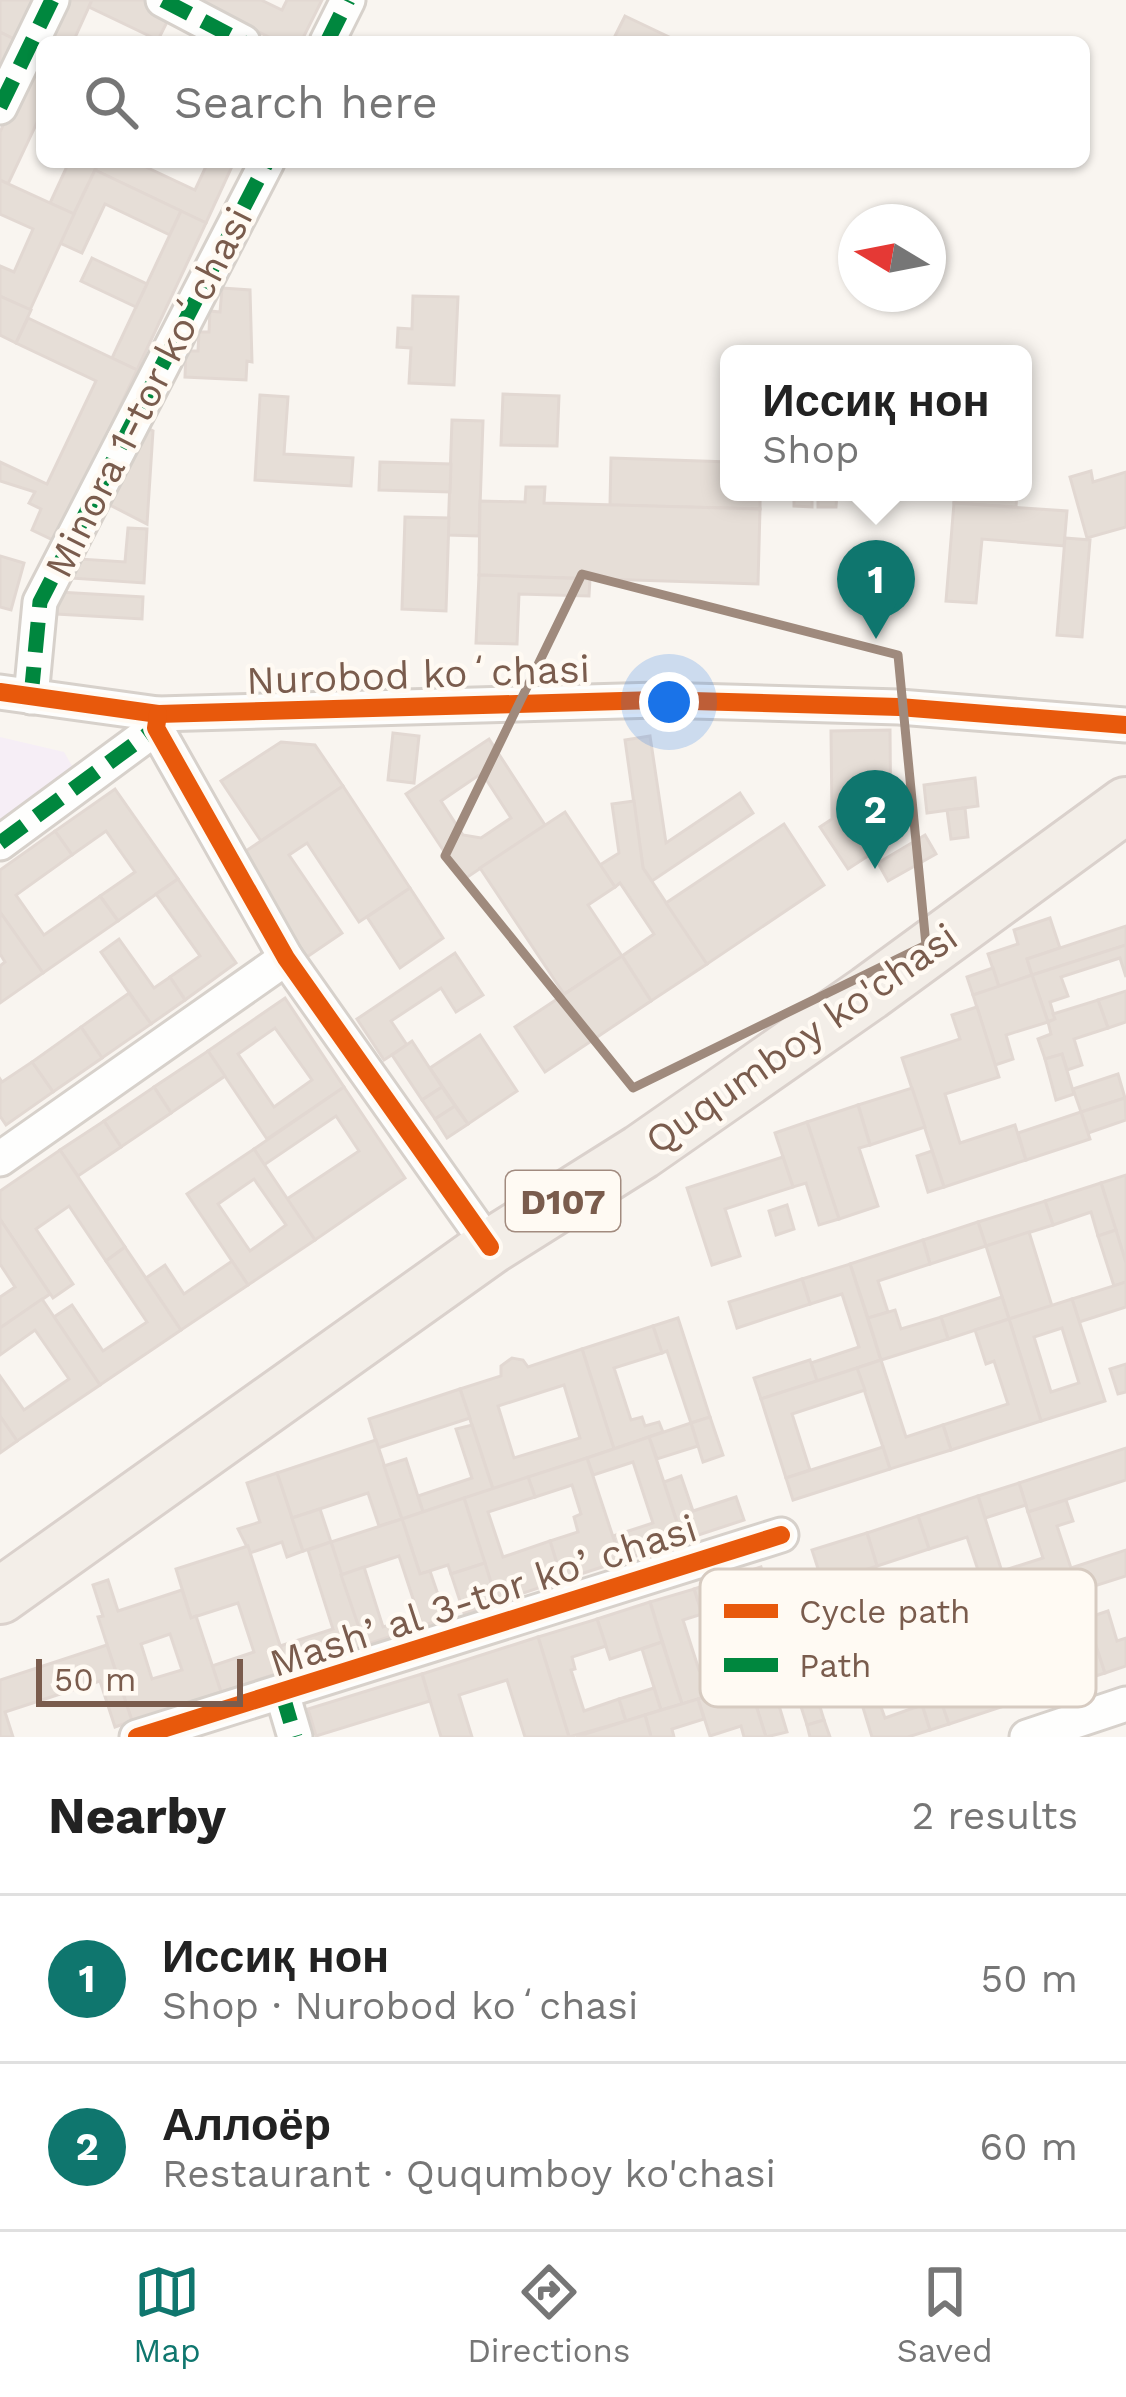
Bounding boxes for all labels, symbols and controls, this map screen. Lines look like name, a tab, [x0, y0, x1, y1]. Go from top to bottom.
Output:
search box	[36, 36, 1090, 168]
icon: search	[78, 69, 144, 135]
text: Search here	[174, 76, 438, 129]
street label: Minora 1-tor koʻchasi	[35, 200, 261, 585]
north arrow	[838, 204, 946, 312]
popup	[720, 345, 1032, 501]
text: Иссиқ нон	[762, 374, 990, 427]
text: Shop	[762, 427, 859, 472]
pin: 1	[837, 540, 915, 639]
street label: Nurobod koʻchasi	[245, 646, 591, 703]
your location	[639, 672, 699, 732]
pin: 2	[836, 770, 914, 869]
street label: Ququmboy ko'chasi	[637, 914, 966, 1163]
road number: D107	[506, 1171, 620, 1231]
street label: Mashʼal 3-tor koʼchasi	[264, 1505, 702, 1686]
legend	[700, 1569, 1096, 1707]
text: Cycle path	[799, 1592, 971, 1631]
text: Path	[799, 1646, 871, 1685]
scale bar	[36, 1653, 243, 1706]
text: 50 m	[54, 1660, 136, 1699]
text: Nearby	[48, 1786, 226, 1845]
text: 2 results	[912, 1793, 1078, 1838]
text: Иссиқ нон	[162, 1930, 389, 1983]
text: 1	[79, 1956, 95, 2001]
text: 50 m	[981, 1956, 1078, 2001]
text: Shop · Nurobod koʻchasi	[162, 1983, 638, 2028]
text: Аллоёр	[162, 2098, 331, 2151]
text: 2	[75, 2124, 99, 2169]
text: 60 m	[980, 2124, 1078, 2169]
text: Restaurant · Ququmboy ko'chasi	[162, 2151, 776, 2196]
tab: Map	[133, 2259, 201, 2370]
tab: Directions	[467, 2259, 630, 2370]
tab: Saved	[897, 2259, 993, 2370]

